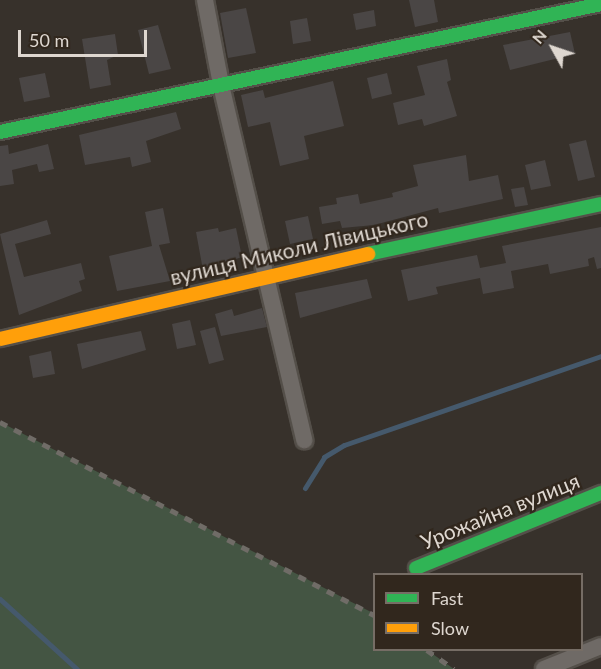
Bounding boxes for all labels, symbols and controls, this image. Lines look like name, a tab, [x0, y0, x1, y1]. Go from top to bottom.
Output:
scale bar	[21, 18, 150, 56]
north arrow	[523, 18, 583, 78]
text: N	[528, 25, 550, 47]
text: 50 m	[29, 29, 69, 51]
street label: вулиця Миколи Лівицького	[168, 206, 430, 290]
street label: Урожайна вулиця	[417, 468, 583, 554]
legend	[373, 573, 583, 651]
text: Fast	[431, 587, 463, 609]
text: Slow	[431, 617, 469, 639]

